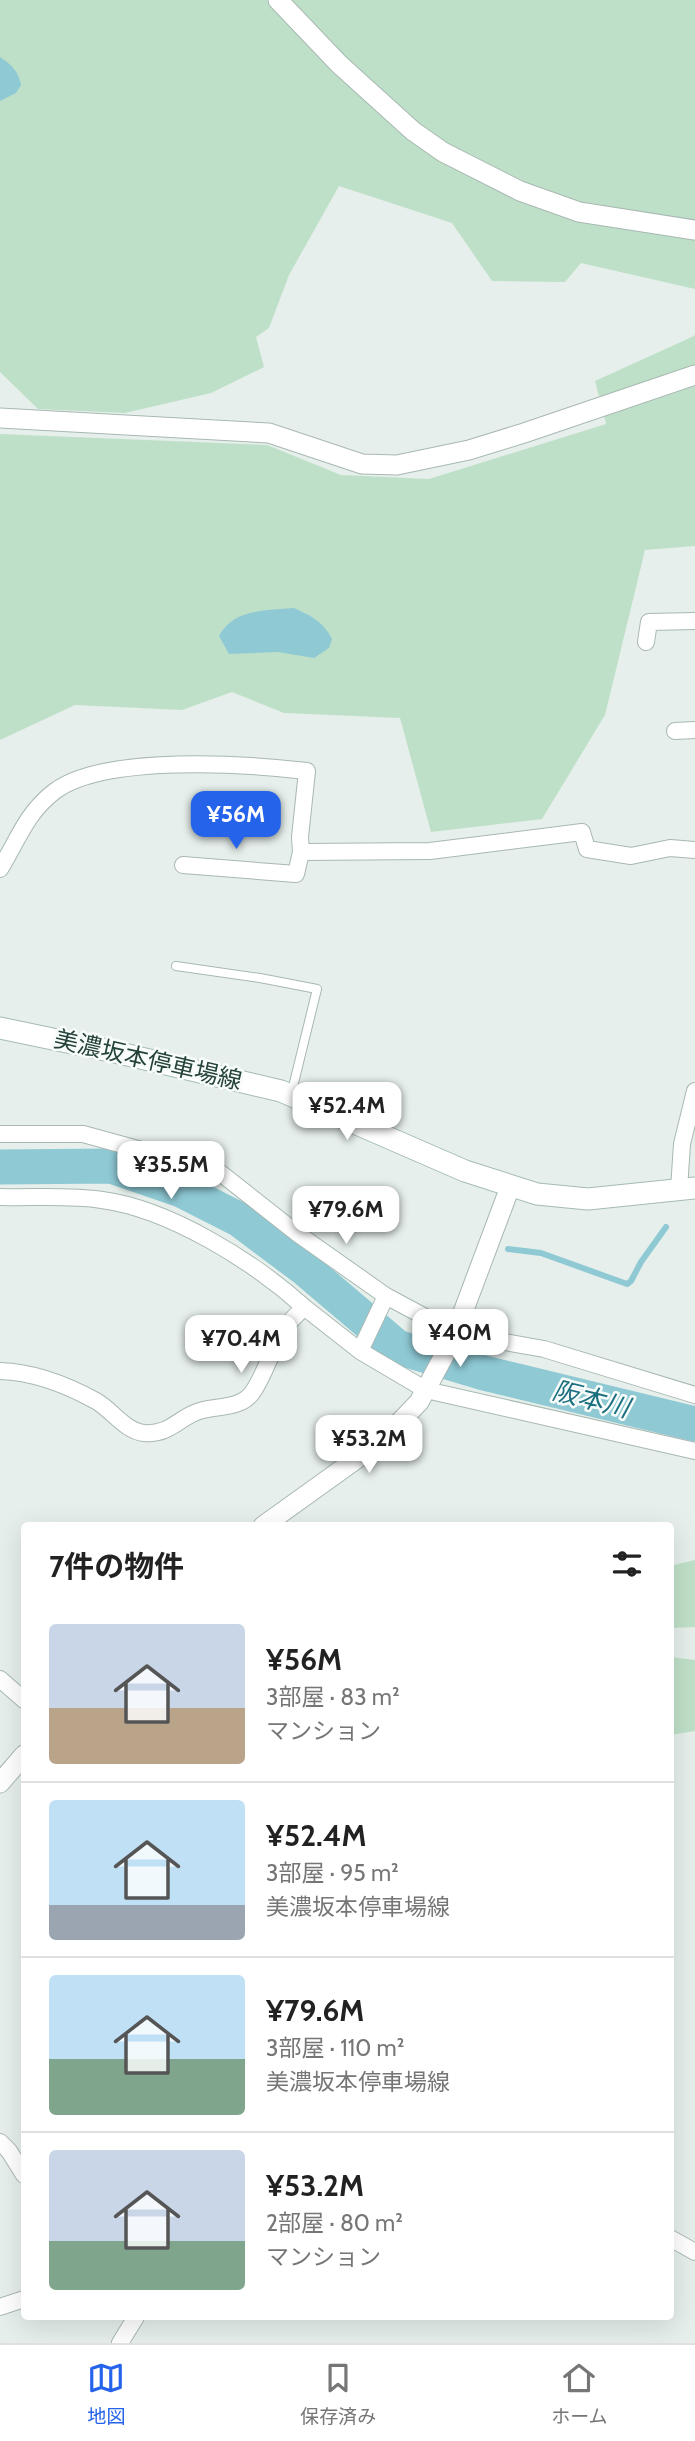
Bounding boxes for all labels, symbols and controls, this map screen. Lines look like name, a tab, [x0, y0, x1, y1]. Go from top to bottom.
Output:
pin: ¥56M	[195, 792, 277, 851]
text: ¥56M	[207, 800, 265, 828]
street label: 美濃坂本停車場線	[51, 1024, 245, 1095]
pin: ¥52.4M	[290, 1082, 404, 1142]
text: ¥52.4M	[309, 1091, 385, 1119]
pin: ¥35.5M	[114, 1142, 228, 1201]
text: ¥35.5M	[133, 1150, 209, 1178]
pin: ¥79.6M	[289, 1186, 403, 1246]
text: ¥79.6M	[308, 1195, 384, 1223]
pin: ¥40M	[419, 1310, 501, 1369]
pin: ¥70.4M	[184, 1316, 298, 1375]
text: ¥40M	[428, 1318, 492, 1346]
text: ¥70.4M	[201, 1324, 281, 1352]
water label: 阪本川	[549, 1374, 636, 1425]
pin: ¥53.2M	[312, 1416, 426, 1475]
text: ¥53.2M	[331, 1424, 407, 1452]
icon: filters	[608, 1545, 646, 1583]
text: 7件の物件	[49, 1548, 184, 1585]
text: ¥56M	[266, 1641, 342, 1678]
icon: home	[105, 1652, 189, 1736]
text: 3部屋 · 83 m²	[266, 1683, 400, 1711]
text: マンション	[266, 1717, 381, 1745]
text: ¥52.4M	[266, 1817, 366, 1854]
icon: home	[105, 1828, 189, 1912]
text: 3部屋 · 95 m²	[266, 1859, 399, 1887]
text: 美濃坂本停車場線	[266, 1893, 450, 1921]
text: ¥79.6M	[266, 1992, 364, 2029]
icon: home	[105, 2003, 189, 2087]
text: 3部屋 · 110 m²	[266, 2034, 404, 2062]
text: 美濃坂本停車場線	[266, 2068, 450, 2096]
text: ¥53.2M	[266, 2167, 364, 2204]
icon: home	[105, 2178, 189, 2262]
text: 2部屋 · 80 m²	[266, 2209, 403, 2237]
text: マンション	[266, 2243, 381, 2271]
tab: 地図	[87, 2359, 125, 2428]
tab: 保存済み	[300, 2359, 376, 2428]
tab: ホーム	[551, 2359, 608, 2428]

